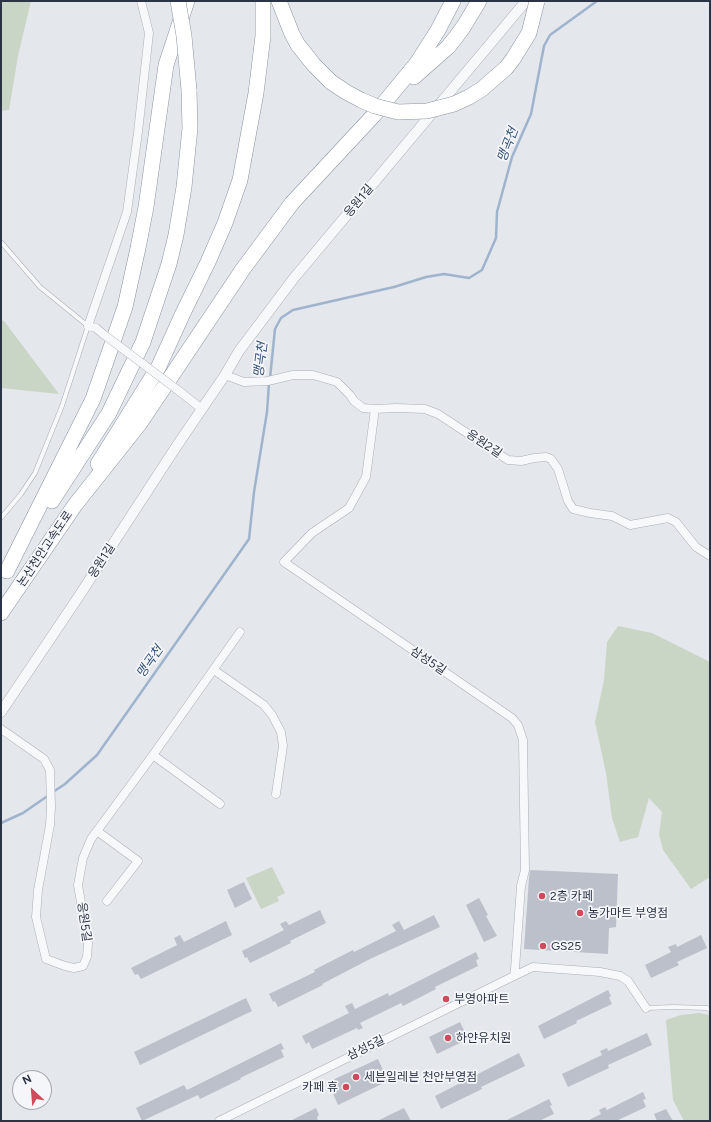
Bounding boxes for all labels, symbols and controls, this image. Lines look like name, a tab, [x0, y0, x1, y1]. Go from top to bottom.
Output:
water label: 맹곡천	[494, 125, 522, 165]
street label: 응원1길	[341, 182, 377, 220]
water label: 맹곡천	[251, 341, 271, 379]
street label: 응원2길	[463, 427, 505, 461]
street label: 논산천안고속도로	[14, 508, 76, 590]
street label: 응원1길	[86, 541, 118, 581]
water label: 맹곡천	[133, 643, 167, 681]
street label: 삼성5길	[407, 644, 449, 678]
place label: 2층 카페	[550, 889, 593, 903]
marker: 2층 카페	[537, 891, 547, 901]
street label: 응원5길	[74, 901, 94, 943]
place label: 농가마트 부영점	[588, 906, 668, 920]
marker: 농가마트 부영점	[575, 908, 585, 918]
place label: GS25	[551, 939, 581, 953]
marker: GS25	[538, 941, 548, 951]
place label: 부영아파트	[454, 992, 509, 1006]
marker: 부영아파트	[441, 994, 451, 1004]
place label: 하얀유치원	[456, 1031, 511, 1045]
street label: 삼성5길	[345, 1033, 387, 1063]
marker: 하얀유치원	[443, 1033, 453, 1043]
north arrow	[12, 1070, 52, 1110]
place label: 세븐일레븐 천안부영점	[364, 1070, 477, 1084]
text: N	[20, 1072, 34, 1087]
marker: 세븐일레븐 천안부영점	[351, 1072, 361, 1082]
place label: 카페 휴	[302, 1080, 338, 1094]
marker: 카페 휴	[341, 1082, 351, 1092]

